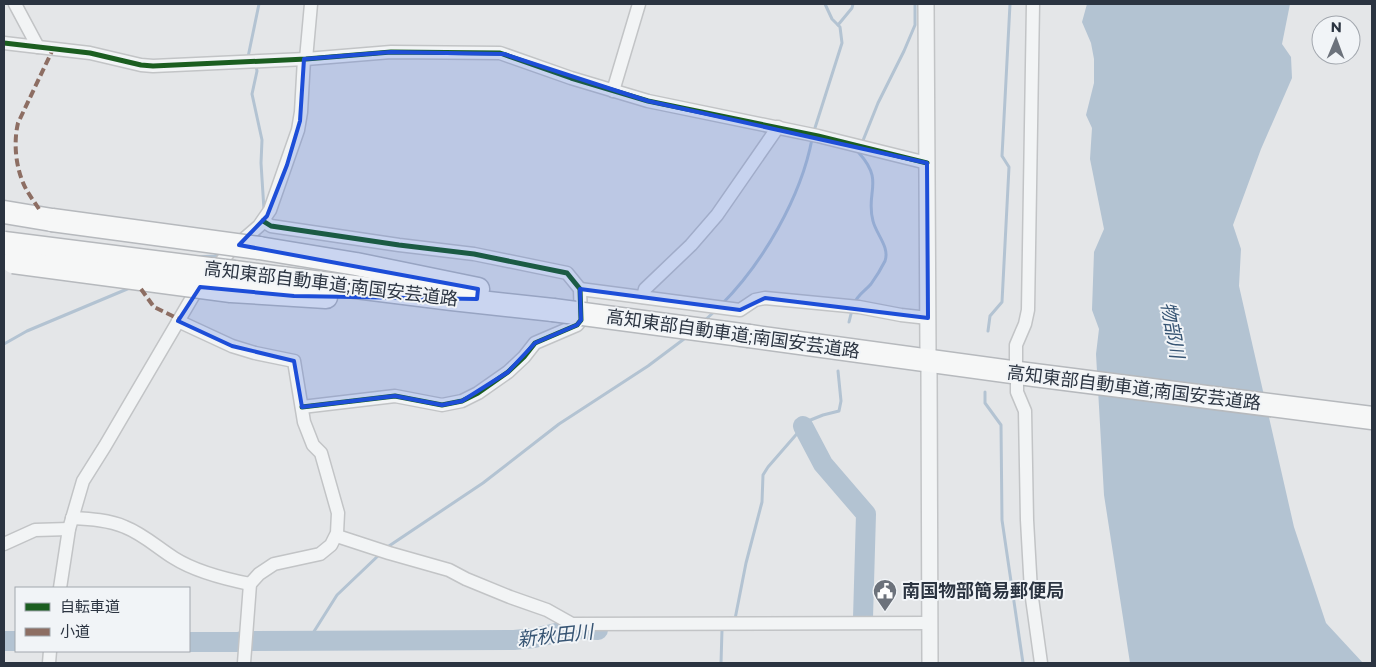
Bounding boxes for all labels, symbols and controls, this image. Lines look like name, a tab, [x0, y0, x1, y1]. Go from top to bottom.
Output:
north arrow	[1311, 15, 1361, 65]
text: N	[1330, 18, 1342, 36]
street label: 高知東部自動車道;南国安芸道路	[203, 257, 459, 311]
water label: 物部川	[1156, 300, 1189, 362]
street label: 高知東部自動車道;南国安芸道路	[605, 305, 861, 363]
street label: 高知東部自動車道;南国安芸道路	[1006, 361, 1262, 415]
public building icon: 南国物部簡易郵便局	[872, 578, 898, 612]
place label: 南国物部簡易郵便局	[902, 580, 1064, 602]
legend	[15, 587, 190, 652]
text: 自転車道	[60, 597, 120, 616]
water label: 新秋田川	[516, 620, 596, 651]
text: 小道	[60, 622, 90, 641]

